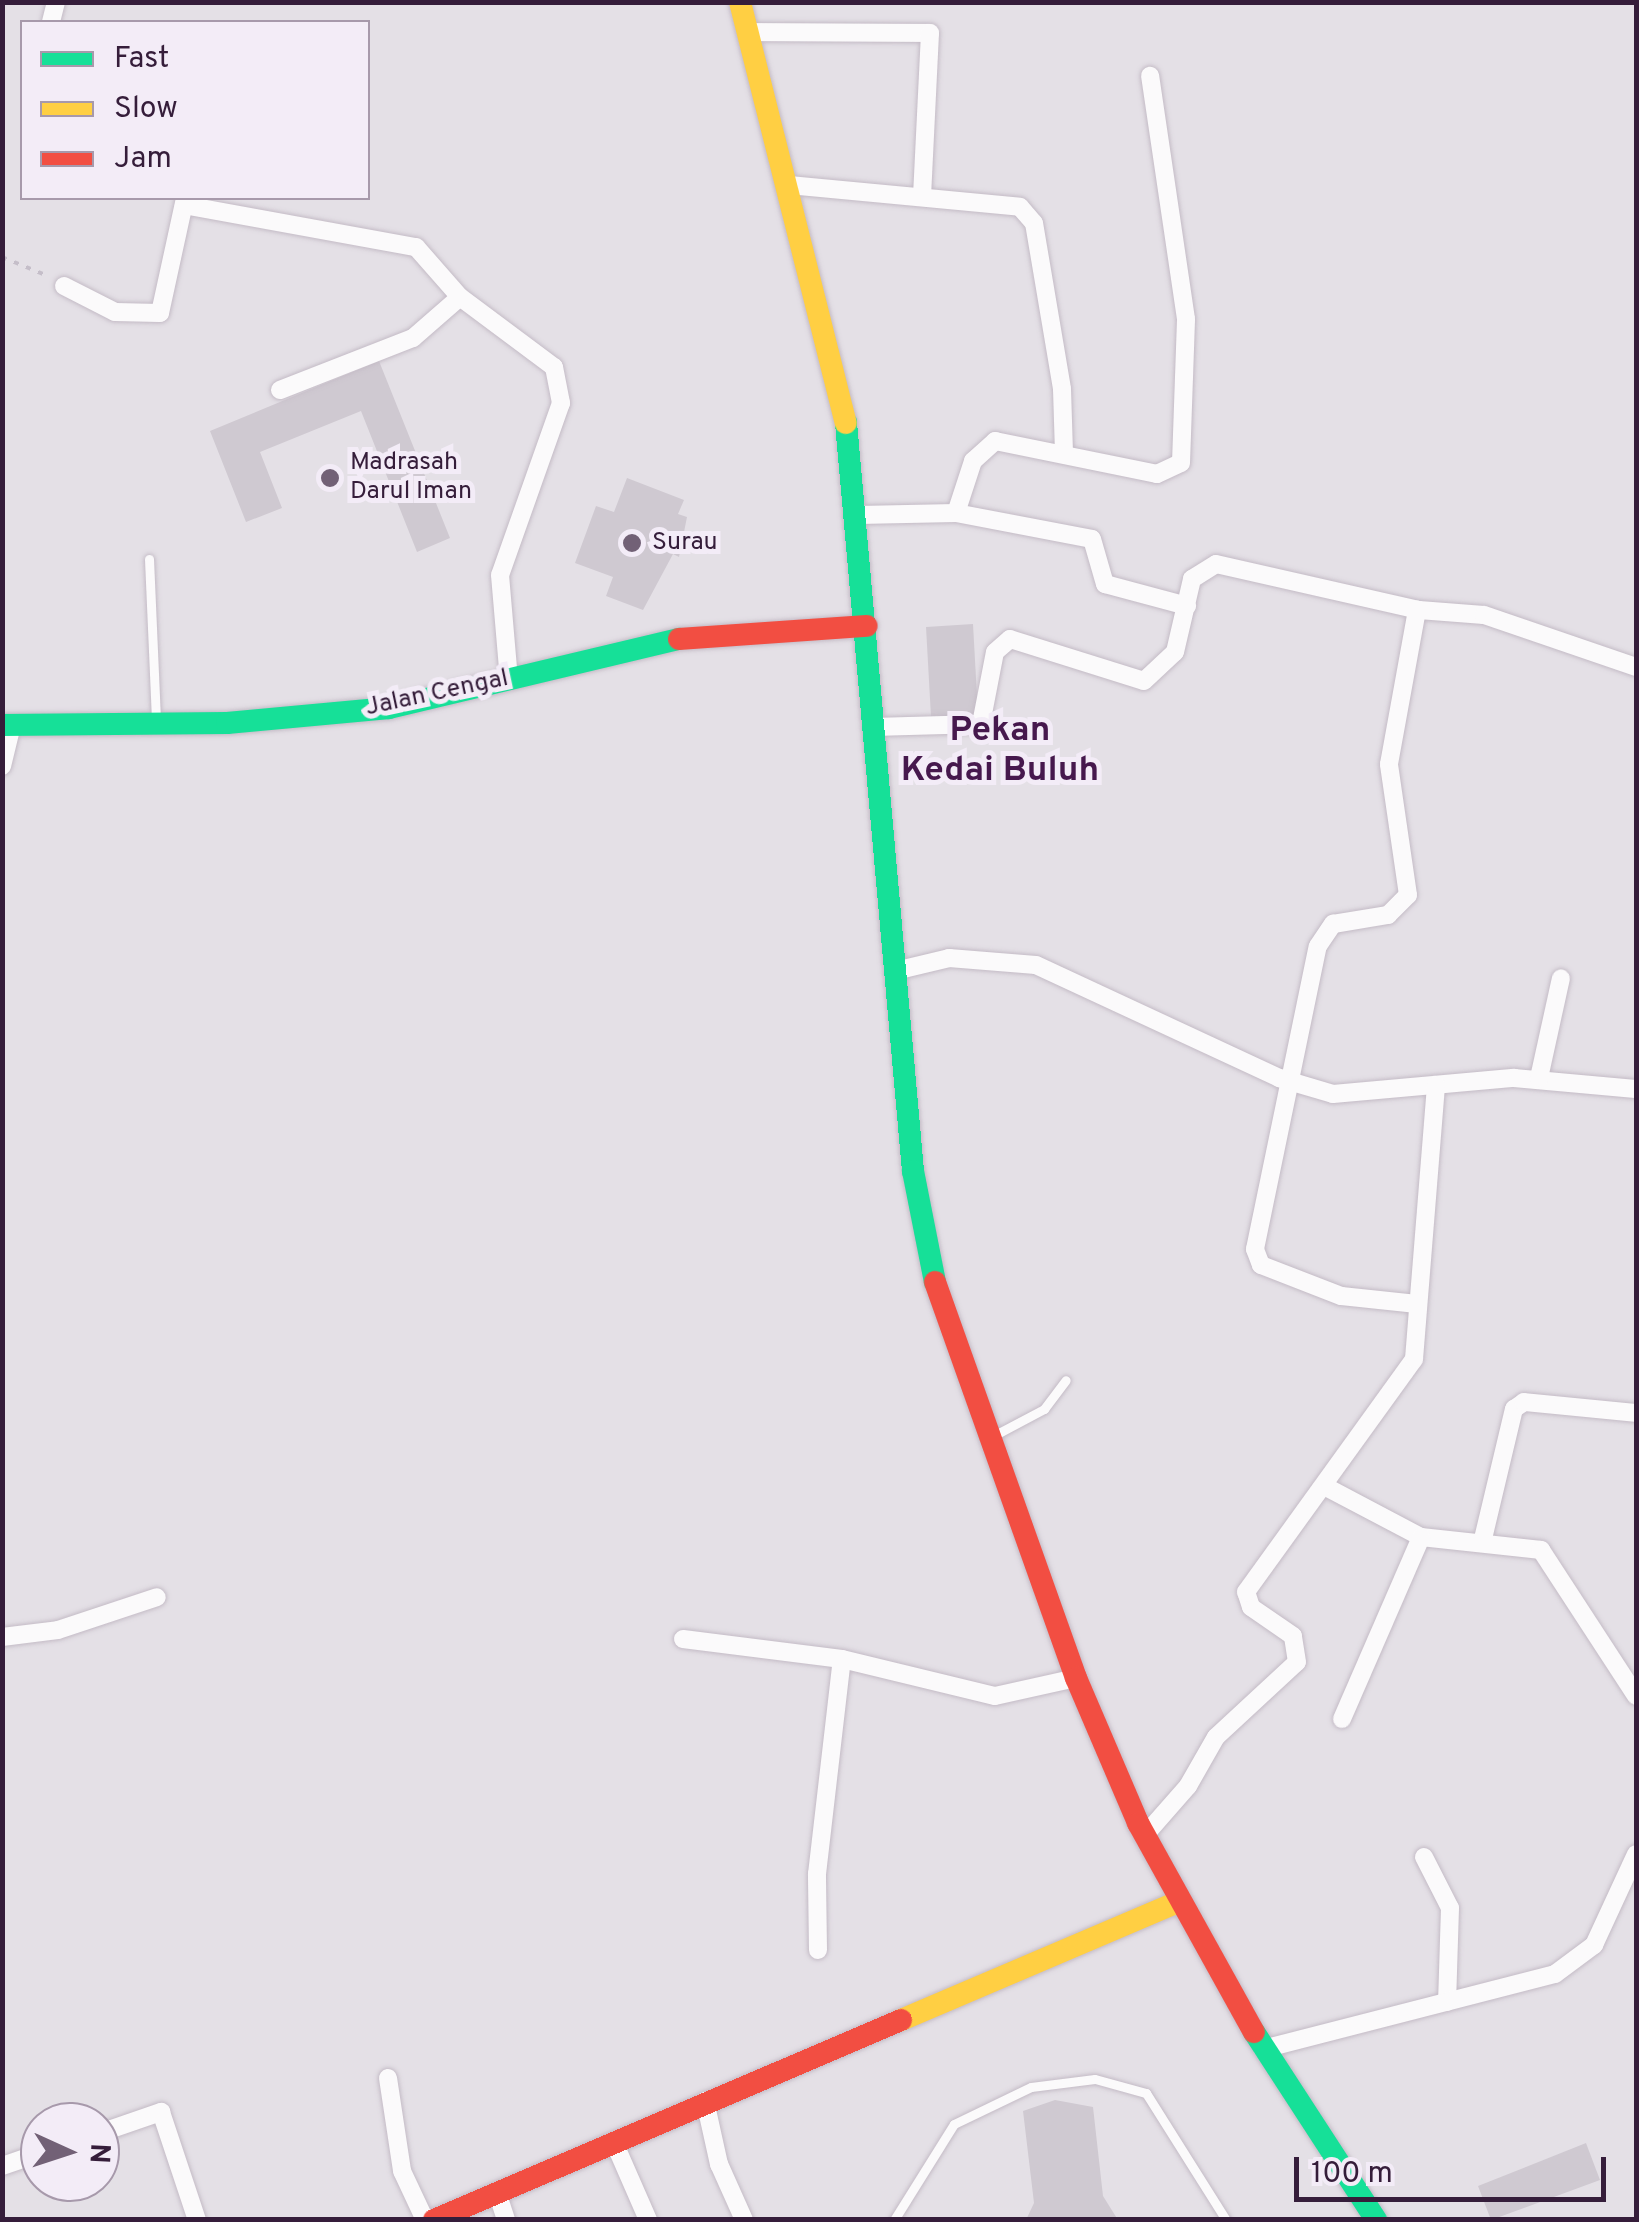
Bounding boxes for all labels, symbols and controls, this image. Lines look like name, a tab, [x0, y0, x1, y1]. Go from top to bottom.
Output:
legend	[20, 20, 370, 200]
text: Fast	[114, 41, 169, 78]
text: Slow	[114, 91, 178, 128]
text: Jam	[114, 141, 172, 178]
place label: Madrasah Darul Iman	[350, 449, 472, 508]
marker: Madrasah Darul Iman	[319, 467, 341, 489]
place label: Surau	[652, 528, 718, 558]
marker: Surau	[621, 532, 643, 554]
street label: Jalan Cengal	[363, 664, 511, 724]
district label: Pekan Kedai Buluh	[901, 710, 1099, 792]
north arrow	[20, 2102, 120, 2202]
scale bar	[1299, 2137, 1612, 2199]
text: N	[79, 2142, 116, 2164]
text: 100 m	[1311, 2156, 1393, 2193]

